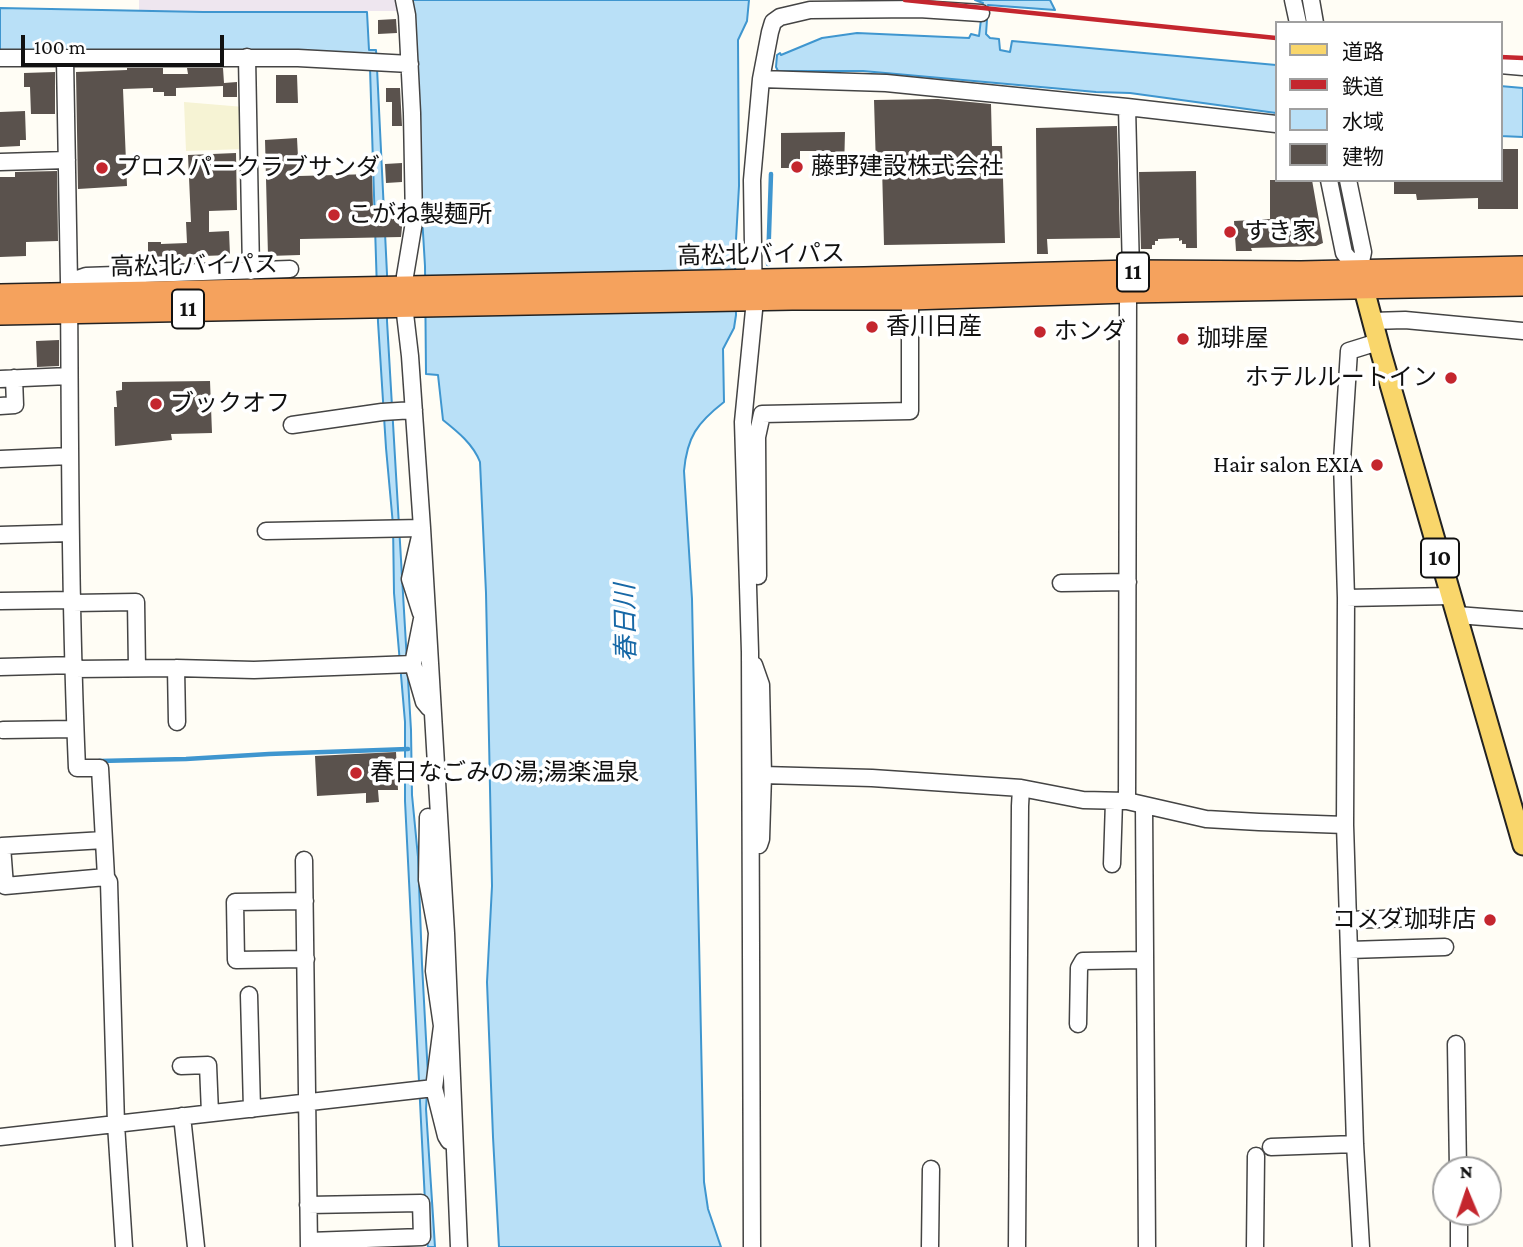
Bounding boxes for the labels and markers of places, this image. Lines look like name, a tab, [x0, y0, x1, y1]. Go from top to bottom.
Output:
place label: 藤野建設株式会社	[811, 153, 1003, 181]
place label: プロスパークラブサンダ	[116, 154, 380, 182]
marker: 藤野建設株式会社	[789, 159, 805, 175]
marker: プロスパークラブサンダ	[94, 160, 110, 176]
place label: こがね製麺所	[348, 201, 492, 229]
marker: こがね製麺所	[326, 207, 342, 223]
place label: すき家	[1244, 218, 1316, 246]
marker: すき家	[1222, 224, 1238, 240]
place label: 香川日産	[886, 313, 982, 341]
place label: ホンダ	[1054, 318, 1126, 346]
marker: 香川日産	[864, 319, 880, 335]
marker: ホンダ	[1032, 324, 1048, 340]
place label: 珈琲屋	[1197, 325, 1269, 353]
marker: 珈琲屋	[1175, 331, 1191, 347]
place label: ホテルルートイン	[1245, 364, 1437, 392]
marker: ホテルルートイン	[1443, 370, 1459, 386]
place label: ブックオフ	[170, 390, 290, 418]
marker: ブックオフ	[148, 396, 164, 412]
place label: Hair salon EXIA	[1213, 451, 1363, 479]
marker: Hair salon EXIA	[1369, 457, 1385, 473]
place label: 春日なごみの湯;湯楽温泉	[370, 759, 639, 787]
marker: 春日なごみの湯;湯楽温泉	[348, 765, 364, 781]
place label: コメダ珈琲店	[1332, 906, 1476, 934]
marker: コメダ珈琲店	[1482, 912, 1498, 928]

